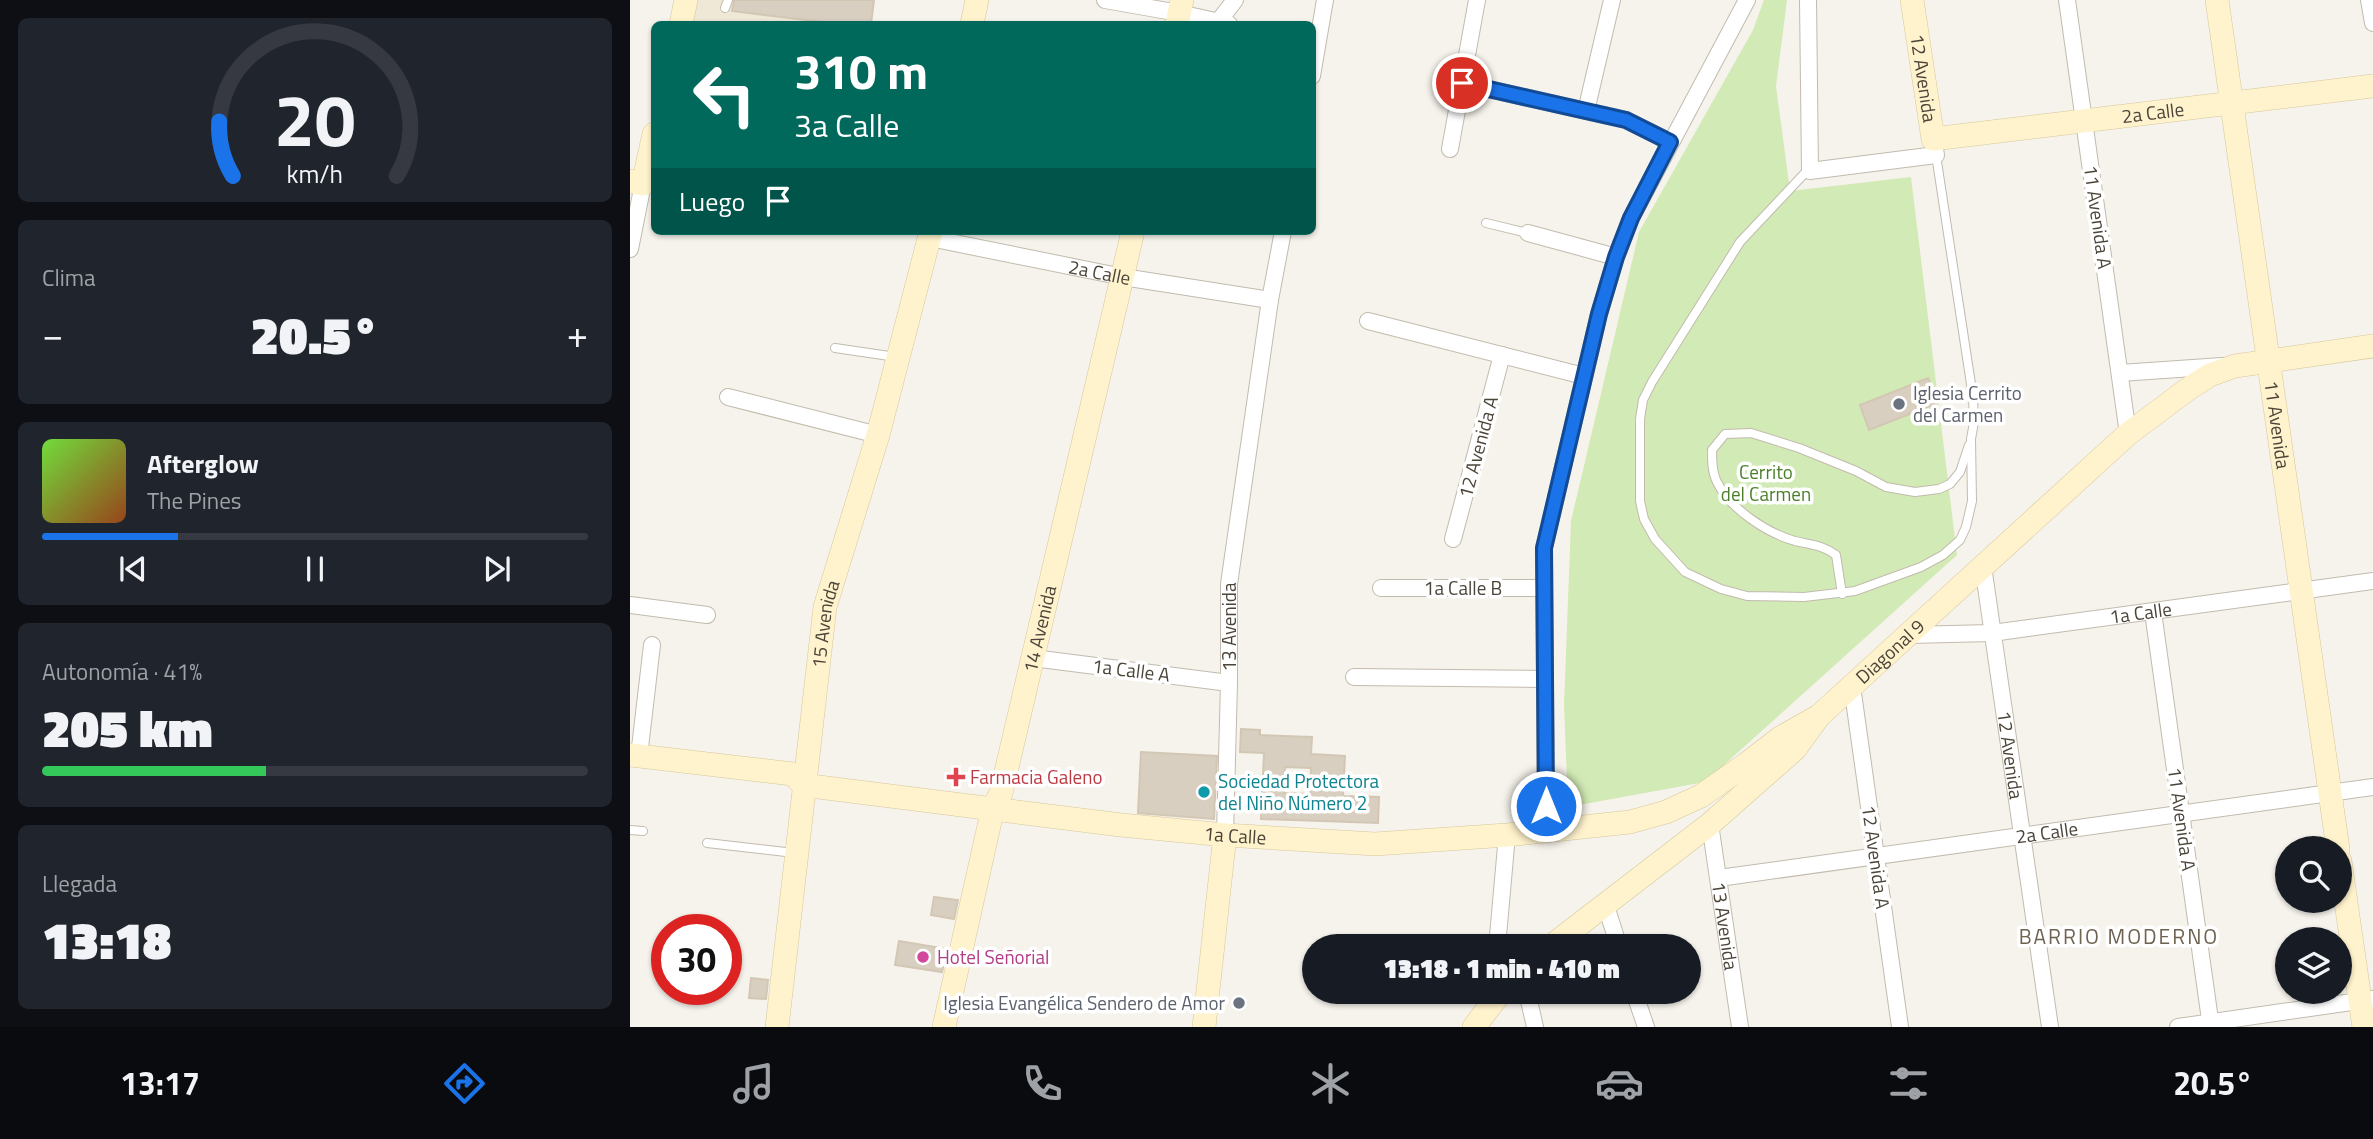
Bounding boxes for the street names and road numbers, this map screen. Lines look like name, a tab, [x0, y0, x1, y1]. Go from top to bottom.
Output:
street label: 12 Avenida	[1903, 32, 1945, 125]
street label: 2a Calle	[2120, 94, 2186, 130]
street label: 11 Avenida A	[2077, 163, 2120, 271]
street label: 2a Calle	[1066, 251, 1133, 292]
street label: 11 Avenida	[2257, 379, 2299, 471]
street label: 12 Avenida A	[1450, 393, 1505, 501]
street label: 1a Calle B	[1424, 573, 1502, 602]
street label: 15 Avenida	[803, 576, 847, 669]
street label: 14 Avenida	[1015, 582, 1063, 675]
street label: 13 Avenida	[1214, 582, 1243, 672]
street label: 1a Calle	[2108, 594, 2174, 631]
street label: Diagonal 9	[1849, 612, 1931, 690]
street label: 1a Calle A	[1091, 650, 1172, 689]
street label: 12 Avenida	[1990, 709, 2032, 802]
street label: 11 Avenida A	[2161, 765, 2204, 873]
street label: 12 Avenida A	[1855, 803, 1898, 911]
street label: 2a Calle	[2014, 813, 2080, 851]
street label: 1a Calle	[1202, 818, 1267, 851]
street label: 13 Avenida	[1705, 880, 1746, 972]

